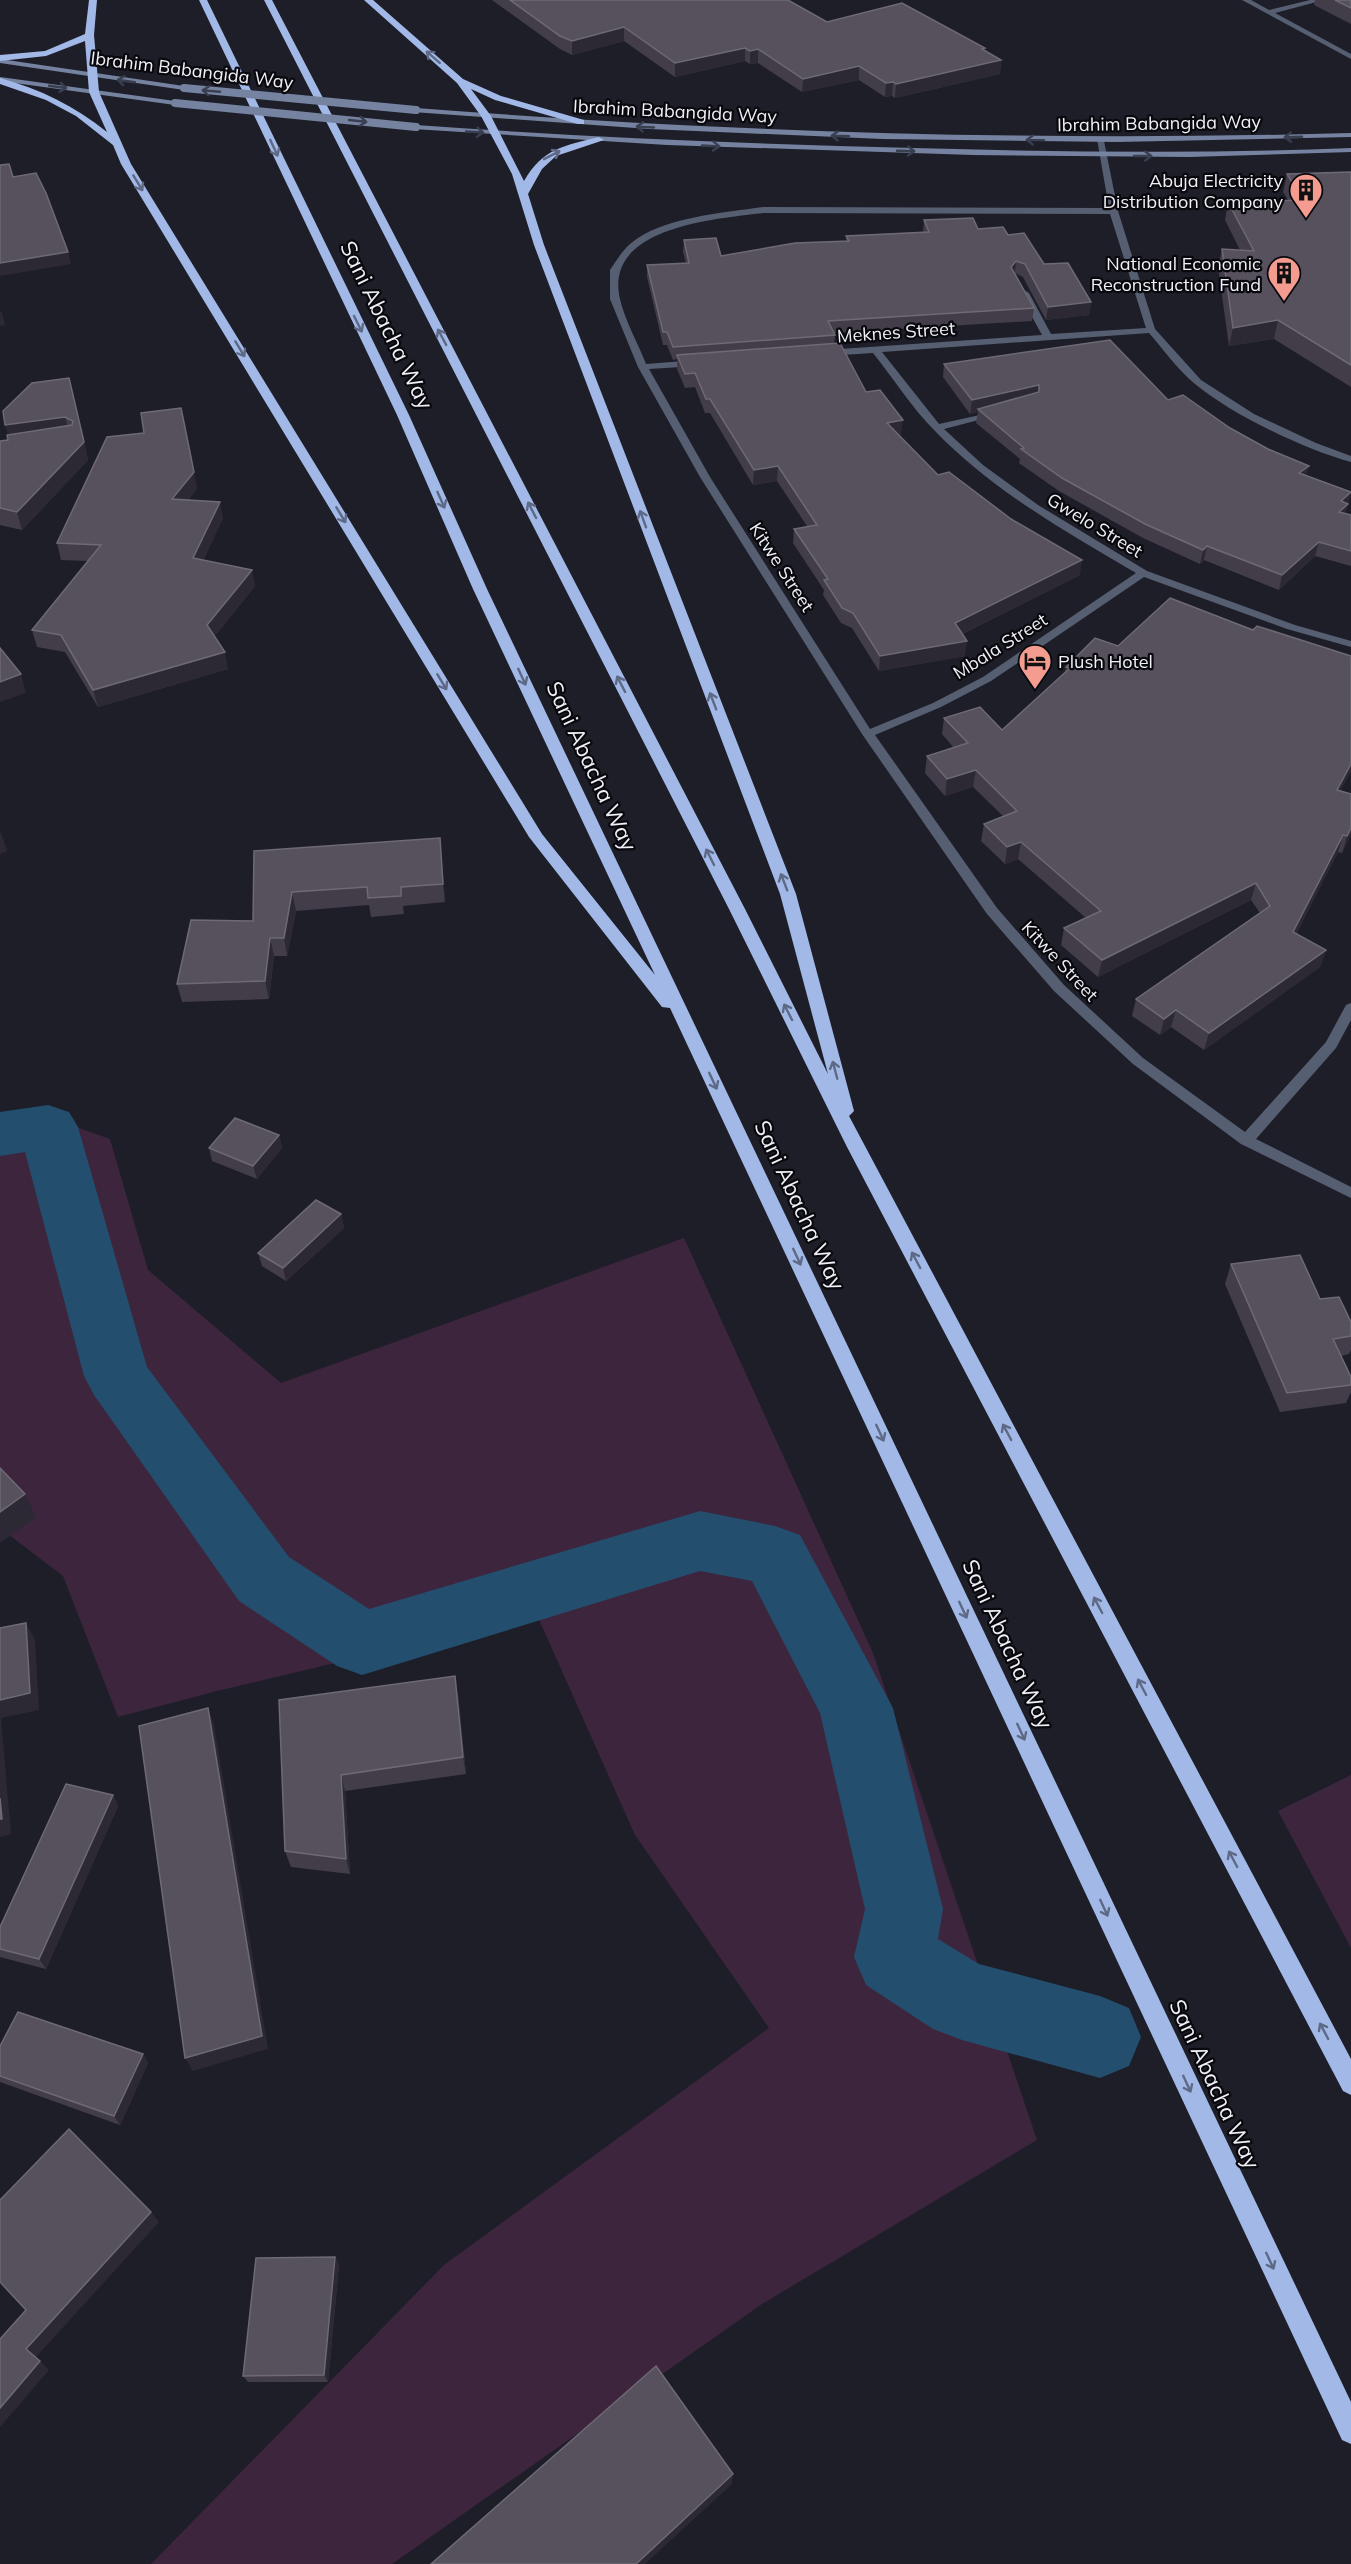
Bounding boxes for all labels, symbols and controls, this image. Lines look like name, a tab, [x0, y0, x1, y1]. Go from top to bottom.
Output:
street label: Ibrahim Babangida Way	[89, 46, 295, 94]
one-way arrow	[426, 50, 441, 64]
one-way arrow	[117, 75, 137, 86]
one-way arrow	[48, 82, 67, 93]
one-way arrow	[202, 85, 222, 96]
street label: Ibrahim Babangida Way	[573, 94, 778, 128]
street label: Ibrahim Babangida Way	[1057, 110, 1262, 136]
one-way arrow	[348, 116, 368, 127]
one-way arrow	[635, 121, 655, 132]
one-way arrow	[464, 126, 484, 137]
one-way arrow	[830, 130, 850, 141]
one-way arrow	[1283, 132, 1303, 143]
one-way arrow	[1025, 134, 1045, 146]
one-way arrow	[268, 138, 280, 156]
one-way arrow	[701, 140, 721, 151]
one-way arrow	[896, 145, 916, 157]
one-way arrow	[543, 149, 560, 161]
one-way arrow	[1133, 150, 1153, 162]
place label: Abuja Electricity Distribution Company	[1103, 169, 1283, 213]
building icon: Abuja Electricity Distribution Company	[1288, 172, 1324, 219]
one-way arrow	[132, 174, 144, 191]
street label: Sani Abacha Way	[334, 236, 440, 414]
place label: National Economic Reconstruction Fund	[1091, 252, 1261, 296]
building icon: National Economic Reconstruction Fund	[1266, 255, 1302, 302]
one-way arrow	[353, 314, 364, 332]
street label: Meknes Street	[836, 316, 956, 348]
one-way arrow	[436, 329, 447, 347]
one-way arrow	[234, 340, 246, 357]
street label: Gwelo Street	[1043, 487, 1147, 563]
one-way arrow	[436, 491, 447, 509]
one-way arrow	[526, 502, 538, 520]
one-way arrow	[336, 506, 348, 523]
one-way arrow	[637, 510, 648, 528]
street label: Kitwe Street	[745, 518, 819, 616]
street label: Mbala Street	[949, 608, 1051, 684]
hotel icon: Plush Hotel	[1017, 643, 1053, 690]
place label: Plush Hotel	[1058, 650, 1153, 673]
one-way arrow	[517, 668, 529, 686]
one-way arrow	[437, 673, 449, 690]
one-way arrow	[615, 675, 627, 693]
street label: Sani Abacha Way	[540, 677, 644, 856]
one-way arrow	[706, 692, 717, 711]
one-way arrow	[704, 849, 716, 867]
one-way arrow	[778, 874, 789, 892]
street label: Kitwe Street	[1017, 916, 1103, 1006]
one-way arrow	[782, 1003, 794, 1021]
one-way arrow	[829, 1061, 841, 1080]
one-way arrow	[708, 1071, 720, 1089]
street label: Sani Abacha Way	[748, 1116, 852, 1295]
one-way arrow	[791, 1248, 803, 1266]
one-way arrow	[910, 1252, 922, 1269]
one-way arrow	[875, 1424, 887, 1442]
one-way arrow	[1001, 1424, 1013, 1441]
street label: Sani Abacha Way	[956, 1555, 1060, 1734]
one-way arrow	[1092, 1596, 1103, 1614]
one-way arrow	[958, 1600, 970, 1618]
one-way arrow	[1136, 1678, 1147, 1696]
one-way arrow	[1015, 1722, 1027, 1740]
one-way arrow	[1227, 1851, 1239, 1868]
one-way arrow	[1099, 1898, 1111, 1916]
street label: Sani Abacha Way	[1163, 1995, 1267, 2174]
one-way arrow	[1318, 2023, 1329, 2041]
one-way arrow	[1182, 2075, 1194, 2093]
one-way arrow	[1265, 2251, 1277, 2269]

